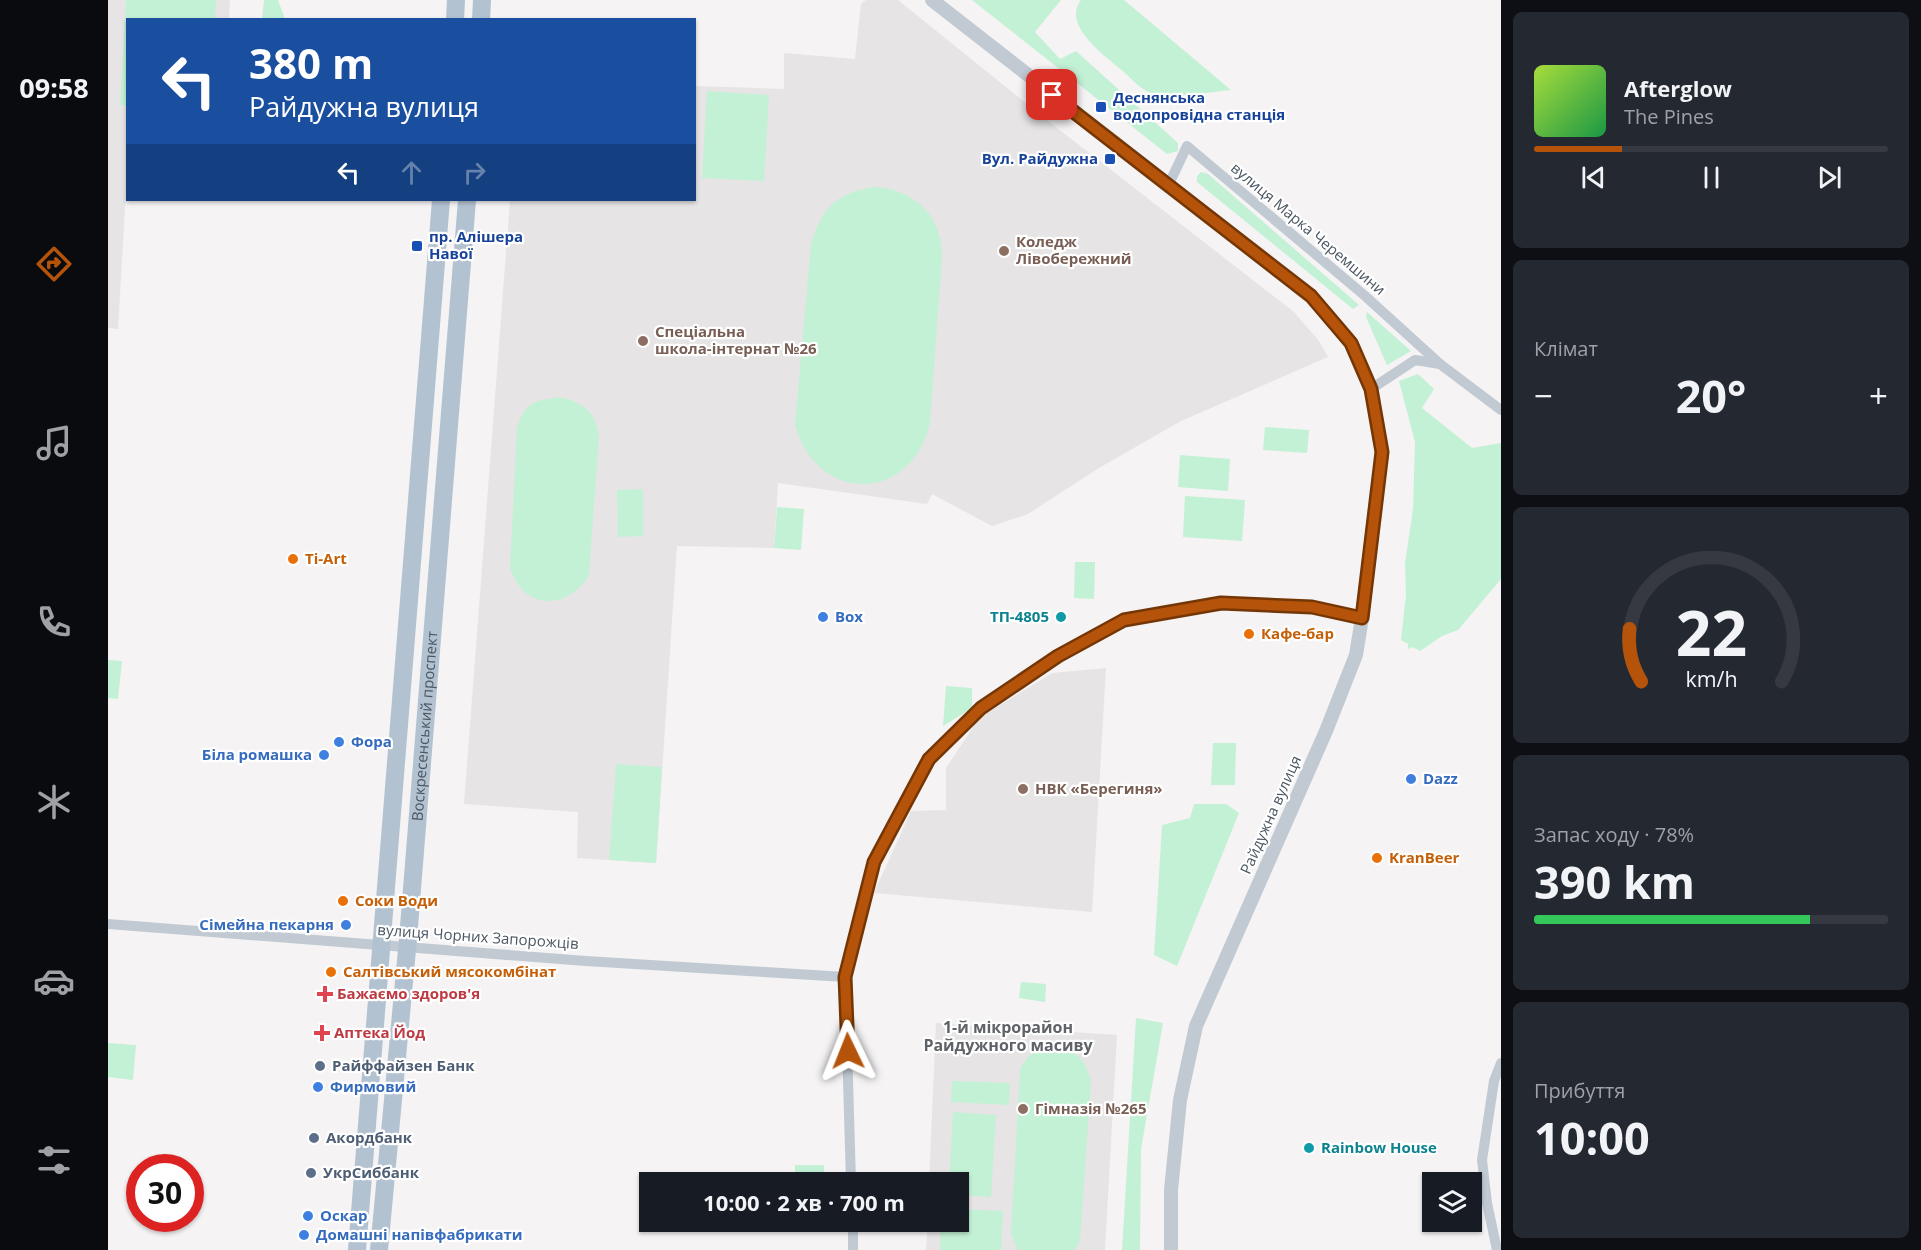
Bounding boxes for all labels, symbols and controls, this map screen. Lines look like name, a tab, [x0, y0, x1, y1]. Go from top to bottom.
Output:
text: 380 m	[249, 34, 373, 91]
icon: left	[150, 42, 228, 120]
text: 09:58	[19, 69, 89, 106]
pin	[1026, 69, 1077, 120]
text: Afterglow	[1624, 73, 1732, 103]
icon: arrive	[1035, 78, 1068, 111]
place label: Деснянська водопровідна станція	[1113, 87, 1285, 124]
text: Райдужна вулиця	[249, 88, 479, 125]
marker: Деснянська водопровідна станція	[1094, 100, 1108, 114]
text: The Pines	[1624, 103, 1714, 130]
place label: Вул. Райдужна	[982, 148, 1098, 168]
marker: Вул. Райдужна	[1103, 152, 1117, 166]
icon: left	[332, 156, 365, 189]
icon: ahead	[395, 156, 428, 189]
icon: right	[458, 156, 491, 189]
street label: вулиця Марка Черемшини	[1227, 158, 1390, 299]
icon: previous	[1577, 161, 1610, 194]
icon: pause	[1695, 161, 1728, 194]
icon: next	[1813, 161, 1846, 194]
place label: пр. Алішера Навої	[429, 226, 523, 263]
place label: Коледж Лівобережний	[1016, 231, 1132, 268]
marker: пр. Алішера Навої	[410, 239, 424, 253]
icon: directions	[33, 243, 75, 285]
marker: Коледж Лівобережний	[997, 244, 1011, 258]
place label: Спеціальна школа-інтернат №26	[655, 321, 817, 358]
marker: Спеціальна школа-інтернат №26	[636, 334, 650, 348]
text: Клімат	[1534, 335, 1598, 362]
text: 20°	[1676, 365, 1746, 426]
text: −	[1534, 373, 1553, 418]
text: +	[1869, 373, 1888, 418]
icon: music	[33, 422, 75, 464]
place label: Ti-Art	[305, 548, 347, 568]
marker: Ti-Art	[286, 552, 300, 566]
text: 22	[1675, 589, 1747, 674]
icon: phone	[33, 601, 75, 643]
place label: Box	[835, 606, 863, 626]
place label: ТП-4805	[990, 606, 1049, 626]
marker: Box	[816, 610, 830, 624]
marker: ТП-4805	[1054, 610, 1068, 624]
place label: Кафе-бар	[1261, 623, 1334, 643]
marker: Кафе-бар	[1242, 627, 1256, 641]
street label: Воскресенський проспект	[406, 630, 442, 822]
text: km/h	[1685, 664, 1737, 693]
place label: Фора	[351, 731, 392, 751]
marker: Фора	[332, 735, 346, 749]
place label: Біла ромашка	[202, 744, 312, 764]
marker: Біла ромашка	[317, 748, 331, 762]
street label: Райдужна вулиця	[1235, 752, 1305, 877]
place label: Dazz	[1423, 768, 1458, 788]
marker: Dazz	[1404, 772, 1418, 786]
place label: НВК «Берегиня»	[1035, 778, 1163, 798]
icon: climate	[33, 781, 75, 823]
marker: НВК «Берегиня»	[1016, 782, 1030, 796]
text: Запас ходу · 78%	[1534, 821, 1694, 848]
place label: KranBeer	[1389, 847, 1459, 867]
marker: KranBeer	[1370, 851, 1384, 865]
text: 390 km	[1534, 851, 1695, 912]
place label: Соки Води	[355, 890, 438, 910]
marker: Соки Води	[336, 894, 350, 908]
place label: Сімейна пекарня	[199, 914, 334, 934]
marker: Сімейна пекарня	[339, 918, 353, 932]
street label: вулиця Чорних Запорожців	[377, 919, 579, 953]
icon: car	[33, 960, 75, 1002]
place label: Салтівський мясокомбінат	[343, 961, 556, 981]
marker: Салтівський мясокомбінат	[324, 965, 338, 979]
place label: Бажаємо здоров'я	[337, 983, 480, 1003]
marker: Бажаємо здоров'я	[318, 987, 332, 1001]
district label: 1-й мікрорайон Райдужного масиву	[923, 1016, 1094, 1056]
position arrow	[816, 1019, 880, 1083]
place label: Аптека Йод	[334, 1022, 425, 1042]
marker: Аптека Йод	[315, 1026, 329, 1040]
place label: Райффайзен Банк	[332, 1055, 475, 1075]
marker: Райффайзен Банк	[313, 1059, 327, 1073]
place label: Фирмовий	[330, 1076, 416, 1096]
text: Прибуття	[1534, 1077, 1625, 1104]
marker: Фирмовий	[311, 1080, 325, 1094]
place label: Гімназія №265	[1035, 1098, 1147, 1118]
marker: Гімназія №265	[1016, 1102, 1030, 1116]
text: 10:00	[1534, 1107, 1650, 1168]
place label: Акордбанк	[326, 1127, 413, 1147]
marker: Акордбанк	[307, 1131, 321, 1145]
place label: Rainbow House	[1321, 1137, 1437, 1157]
icon: filters	[33, 1139, 75, 1181]
marker: Rainbow House	[1302, 1141, 1316, 1155]
speed limit sign: 30	[126, 1154, 204, 1232]
place label: УкрСиббанк	[323, 1162, 420, 1182]
marker: УкрСиббанк	[304, 1166, 318, 1180]
map controls	[1422, 1172, 1482, 1232]
button: layers	[1422, 1172, 1482, 1232]
text: 10:00 · 2 хв · 700 m	[703, 1187, 905, 1217]
place label: Оскар	[320, 1205, 368, 1225]
marker: Оскар	[301, 1209, 315, 1223]
place label: Домашні напівфабрикати	[316, 1224, 523, 1244]
marker: Домашні напівфабрикати	[297, 1228, 311, 1242]

